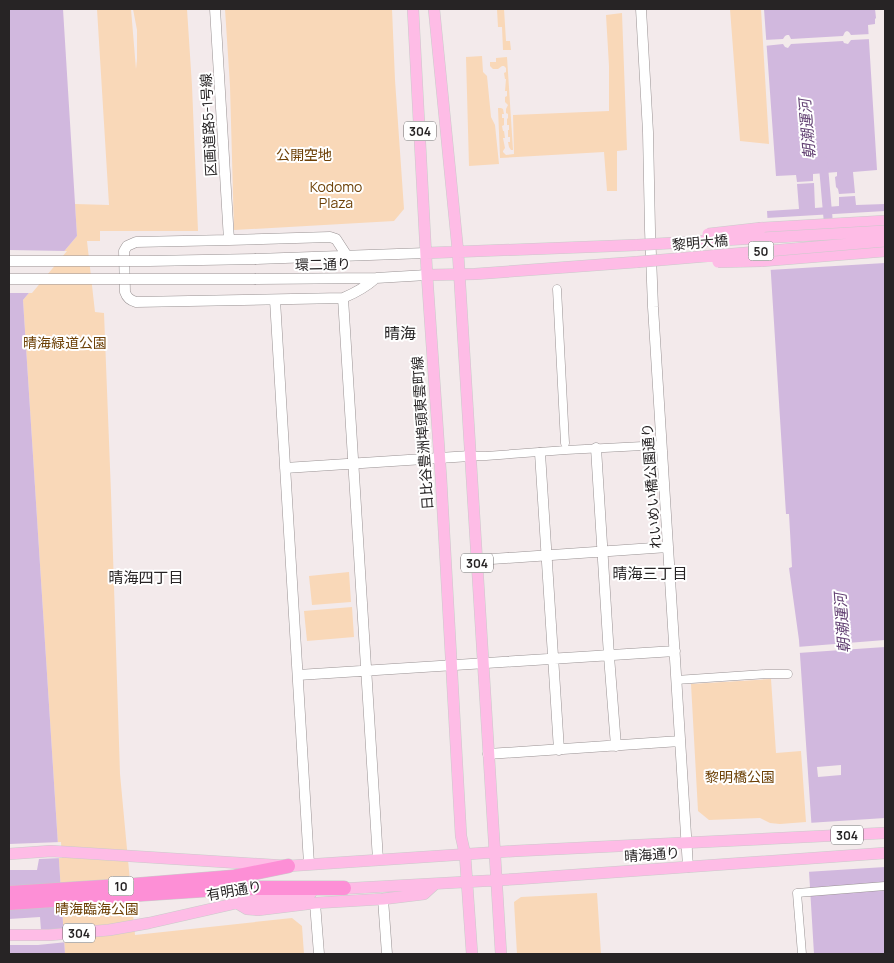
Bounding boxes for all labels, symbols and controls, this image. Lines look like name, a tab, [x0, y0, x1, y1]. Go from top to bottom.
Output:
street label: 区画道路5-1号線	[196, 73, 220, 177]
water label: 朝潮運河	[794, 95, 820, 160]
road number: 304	[404, 122, 436, 140]
park label: 公開空地	[276, 145, 332, 164]
park label: Kodomo Plaza	[310, 177, 362, 212]
street label: 黎明大橋	[671, 230, 729, 254]
road number: 50	[748, 242, 774, 260]
street label: 環二通り	[295, 254, 351, 274]
district label: 晴海	[384, 322, 416, 344]
park label: 晴海緑道公園	[23, 333, 107, 352]
street label: 日比谷豊洲埠頭東雲町線	[407, 356, 437, 510]
street label: れいめい橋公園通り	[637, 422, 665, 550]
road number: 304	[461, 554, 493, 572]
district label: 晴海三丁目	[612, 563, 688, 584]
district label: 晴海四丁目	[108, 567, 184, 588]
water label: 朝潮運河	[829, 589, 855, 654]
park label: 黎明橋公園	[705, 767, 775, 786]
road number: 304	[831, 826, 863, 844]
street label: 晴海通り	[623, 843, 681, 865]
road number: 10	[108, 876, 134, 896]
street label: 有明通り	[205, 876, 263, 904]
park label: 晴海臨海公園	[55, 899, 139, 918]
road number: 304	[63, 924, 95, 942]

